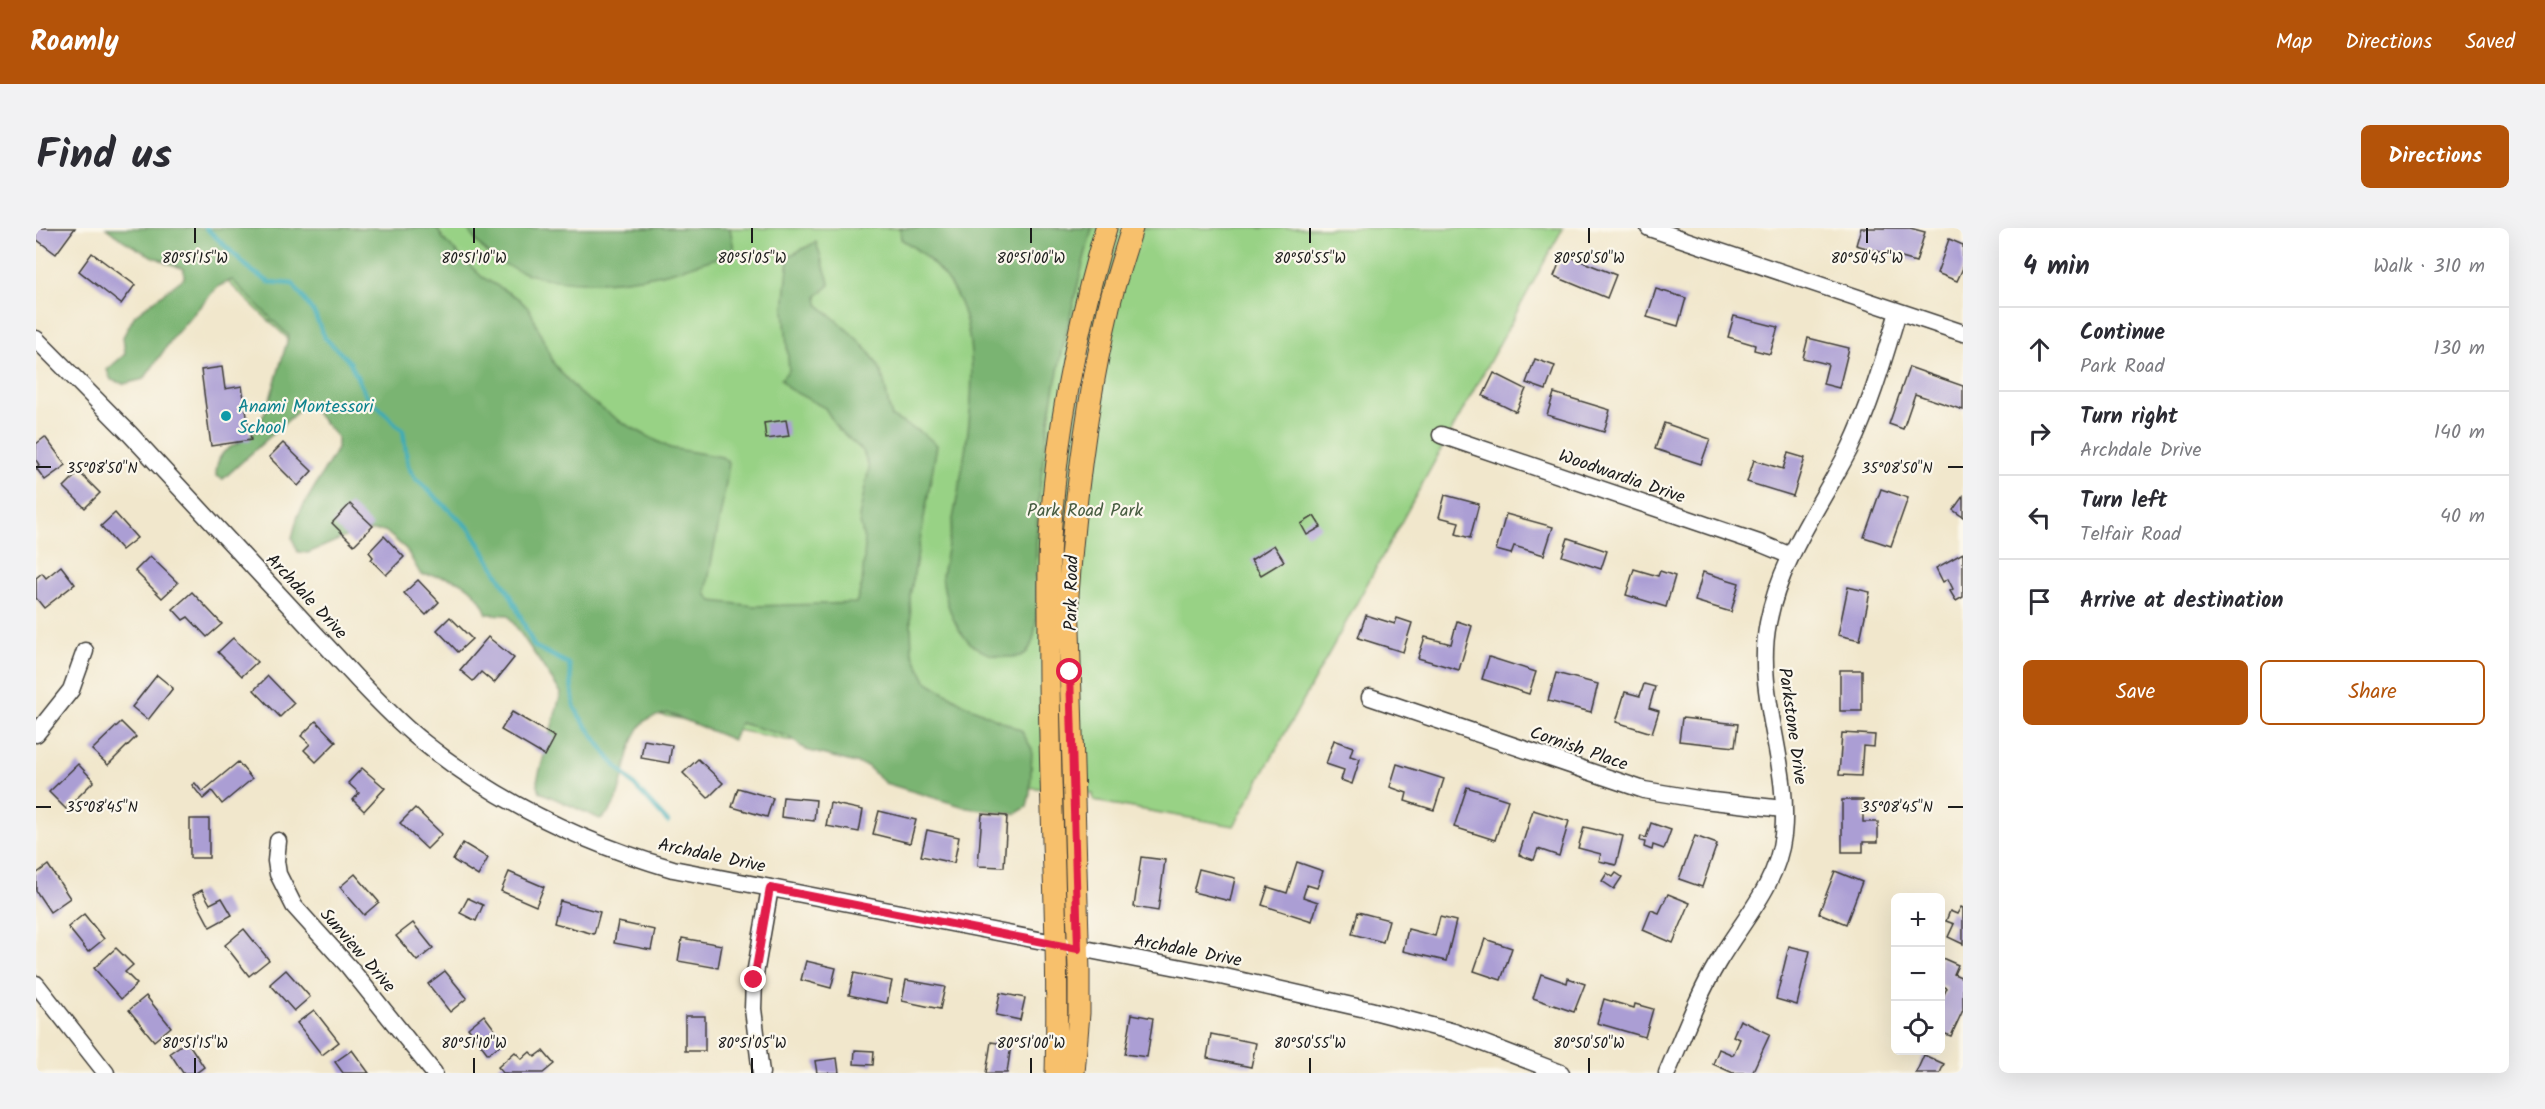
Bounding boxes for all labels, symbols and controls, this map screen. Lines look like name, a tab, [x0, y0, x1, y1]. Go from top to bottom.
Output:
text: Roamly	[30, 20, 119, 65]
text: Map	[2276, 26, 2312, 59]
text: Directions	[2345, 26, 2432, 59]
text: Saved	[2465, 26, 2515, 59]
text: Find us	[36, 123, 172, 190]
button: Directions	[2361, 125, 2509, 188]
text: 4 min	[2023, 246, 2090, 288]
text: 80°51'15"W	[162, 247, 228, 271]
text: 80°51'10"W	[441, 247, 507, 271]
text: 80°51'05"W	[718, 247, 787, 271]
text: 80°51'00"W	[997, 247, 1065, 271]
text: 80°50'55"W	[1274, 247, 1346, 271]
text: 80°50'50"W	[1553, 247, 1625, 271]
text: 80°50'45"W	[1831, 247, 1903, 271]
text: Walk · 310 m	[2373, 251, 2485, 283]
text: Continue	[2080, 316, 2165, 351]
icon: ahead	[2023, 333, 2056, 366]
text: 130 m	[2433, 333, 2485, 365]
text: Park Road	[2080, 351, 2164, 383]
place label: Anami Montessori School	[238, 393, 374, 443]
text: Turn right	[2080, 400, 2178, 435]
marker: Anami Montessori School	[219, 409, 233, 423]
icon: right	[2023, 417, 2056, 450]
text: 140 m	[2434, 417, 2485, 449]
text: Archdale Drive	[2080, 435, 2201, 467]
street label: Woodwardia Drive	[1554, 442, 1689, 513]
text: 35°08'50"N	[66, 457, 138, 481]
text: 35°08'50"N	[1861, 457, 1933, 481]
text: Turn left	[2080, 484, 2167, 519]
park label: Park Road Park	[1027, 497, 1143, 526]
icon: left	[2023, 501, 2056, 534]
text: 40 m	[2440, 501, 2485, 533]
text: Telfair Road	[2080, 519, 2181, 551]
street label: Archdale Drive	[258, 547, 354, 647]
street label: Park Road	[1057, 554, 1088, 631]
text: Arrive at destination	[2080, 584, 2283, 619]
icon: arrive	[2023, 585, 2056, 618]
route start	[1056, 658, 1082, 684]
button: Save	[2023, 660, 2248, 725]
button: Share	[2260, 660, 2485, 725]
street label: Parkstone Drive	[1769, 666, 1814, 787]
street label: Cornish Place	[1526, 719, 1631, 780]
text: 35°08'45"N	[66, 796, 138, 820]
text: 35°08'45"N	[1861, 796, 1933, 820]
street label: Archdale Drive	[655, 831, 768, 882]
map controls	[1891, 893, 1945, 1055]
button: +	[1891, 893, 1945, 947]
street label: Sunview Drive	[312, 902, 402, 1000]
street label: Archdale Drive	[1131, 927, 1244, 976]
button: −	[1891, 947, 1945, 1001]
route end	[740, 966, 766, 992]
button: locate	[1891, 1001, 1945, 1055]
text: 80°51'15"W	[162, 1032, 228, 1056]
text: 80°51'10"W	[441, 1032, 507, 1056]
text: 80°51'05"W	[718, 1032, 787, 1056]
text: 80°51'00"W	[997, 1032, 1065, 1056]
text: 80°50'55"W	[1274, 1032, 1346, 1056]
text: 80°50'50"W	[1553, 1032, 1625, 1056]

